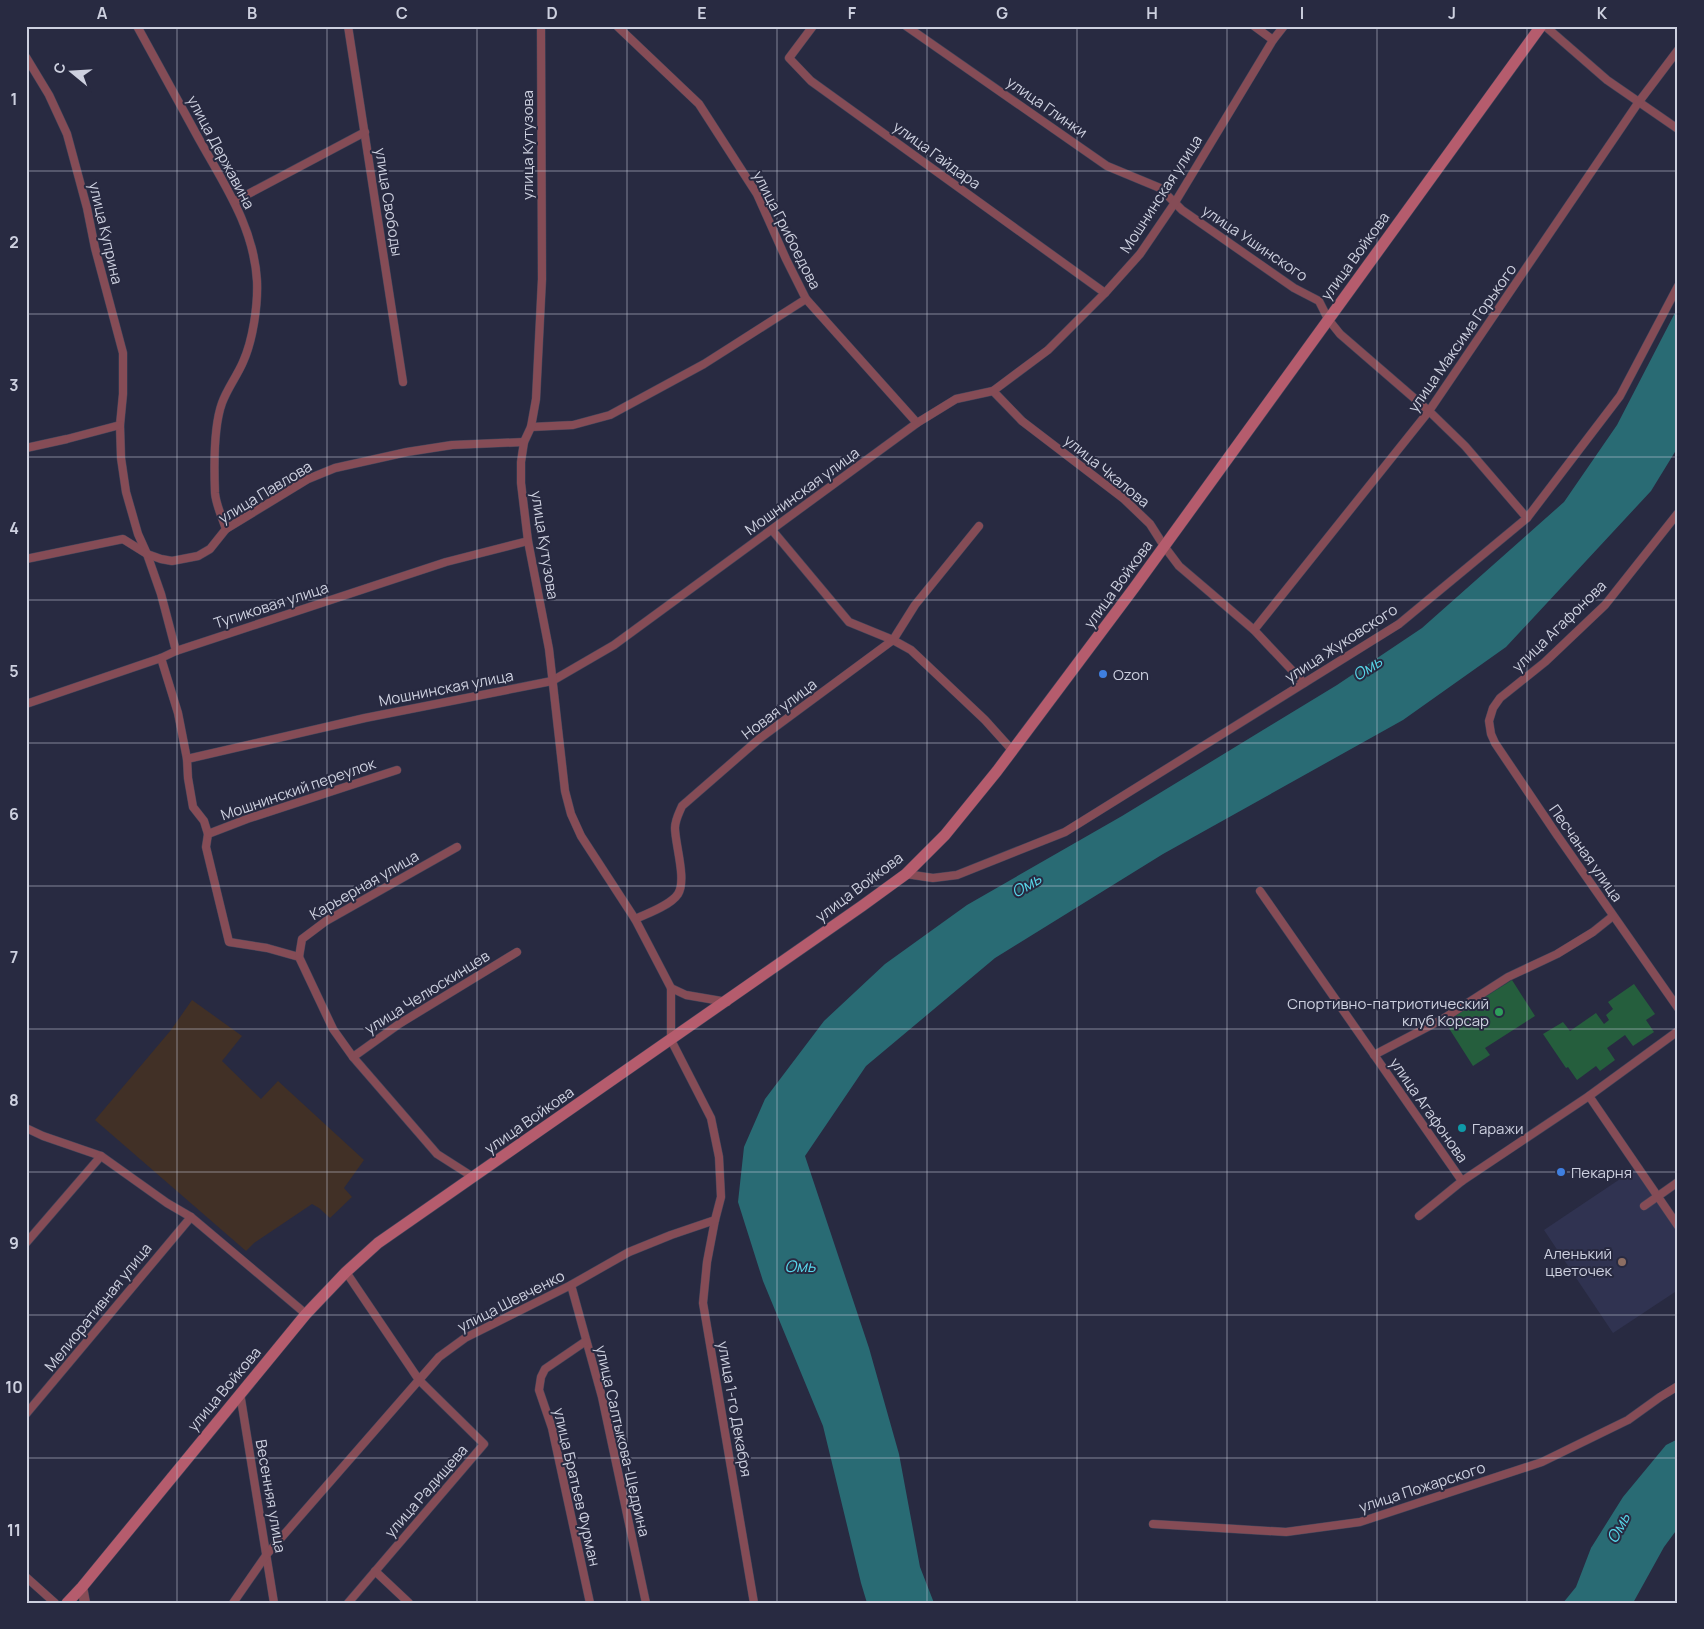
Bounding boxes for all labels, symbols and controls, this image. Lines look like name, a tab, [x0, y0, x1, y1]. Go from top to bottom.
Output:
text: A	[97, 2, 108, 24]
text: B	[247, 2, 257, 24]
text: C	[396, 2, 408, 24]
text: D	[546, 2, 558, 24]
text: E	[697, 2, 707, 24]
text: F	[848, 2, 857, 24]
text: G	[996, 2, 1008, 24]
text: H	[1146, 2, 1158, 24]
text: I	[1300, 2, 1304, 24]
text: J	[1448, 2, 1456, 24]
text: K	[1597, 2, 1608, 24]
north arrow	[48, 48, 98, 98]
text: С	[49, 60, 70, 76]
street label: улица Глинки	[1002, 71, 1092, 143]
text: 1	[10, 88, 18, 110]
street label: улица Кутузова	[517, 90, 538, 200]
street label: улица Державина	[182, 91, 260, 213]
street label: улица Гайдара	[889, 116, 985, 194]
street label: Мошнинская улица	[1115, 131, 1207, 257]
street label: улица Свободы	[370, 146, 408, 258]
street label: улица Грибоедова	[748, 167, 826, 293]
street label: улица Куприна	[84, 180, 128, 286]
street label: улица Ушинского	[1198, 200, 1312, 286]
street label: улица Войкова	[1316, 208, 1394, 304]
text: 2	[9, 231, 19, 253]
street label: улица Максима Горького	[1403, 260, 1521, 416]
text: 3	[9, 374, 19, 396]
street label: улица Чкалова	[1060, 430, 1154, 512]
street label: Мошнинская улица	[740, 442, 864, 540]
street label: улица Павлова	[214, 456, 316, 528]
street label: улица Кутузова	[526, 489, 564, 601]
text: 4	[9, 517, 19, 539]
street label: улица Войкова	[1079, 536, 1157, 632]
street label: улица Агафонова	[1507, 575, 1611, 677]
street label: Тупиковая улица	[211, 577, 331, 633]
street label: улица Жуковского	[1281, 599, 1401, 687]
water label: Омь	[1348, 650, 1386, 686]
text: 5	[9, 660, 19, 682]
place label: Ozon	[1113, 664, 1149, 685]
street label: Мошнинская улица	[377, 665, 515, 711]
marker: Ozon	[1097, 668, 1109, 680]
street label: Новая улица	[737, 674, 821, 744]
street label: Мошнинский переулок	[218, 752, 379, 825]
street label: Песчаная улица	[1544, 800, 1628, 906]
text: 6	[9, 803, 19, 825]
street label: Карьерная улица	[306, 845, 422, 925]
street label: улица Войкова	[811, 847, 907, 927]
water label: Омь	[1007, 867, 1045, 902]
street label: улица Челюскинцев	[361, 945, 493, 1039]
text: 7	[10, 946, 18, 968]
place label: Спортивно-патриотический клуб Корсар	[1287, 993, 1489, 1031]
marker: Спортивно-патриотический клуб Корсар	[1493, 1006, 1505, 1018]
street label: улица Агафонова	[1385, 1053, 1473, 1167]
street label: улица Войкова	[480, 1081, 578, 1159]
text: 8	[9, 1089, 19, 1111]
place label: Гаражи	[1472, 1118, 1523, 1139]
marker: Гаражи	[1456, 1122, 1468, 1134]
place label: Пекарня	[1571, 1162, 1632, 1183]
marker: Пекарня	[1555, 1166, 1567, 1178]
text: 9	[9, 1232, 19, 1254]
street label: Мелиоративная улица	[40, 1238, 156, 1376]
place label: Аленький цветочек	[1544, 1243, 1613, 1281]
water label: Омь	[784, 1255, 816, 1277]
marker: Аленький цветочек	[1616, 1256, 1628, 1268]
street label: улица Шевченко	[454, 1265, 568, 1337]
street label: улица 1-го Декабря	[713, 1339, 757, 1479]
street label: улица Войкова	[182, 1342, 266, 1436]
street label: улица Салтыкова-Щедрина	[591, 1343, 655, 1539]
text: 10	[5, 1376, 23, 1398]
street label: улица Братьев Фурман	[549, 1406, 605, 1568]
street label: Весенняя улица	[251, 1438, 291, 1554]
street label: улица Радищева	[380, 1440, 472, 1542]
street label: улица Пожарского	[1356, 1457, 1488, 1517]
water label: Омь	[1601, 1509, 1635, 1547]
text: 11	[7, 1519, 21, 1541]

